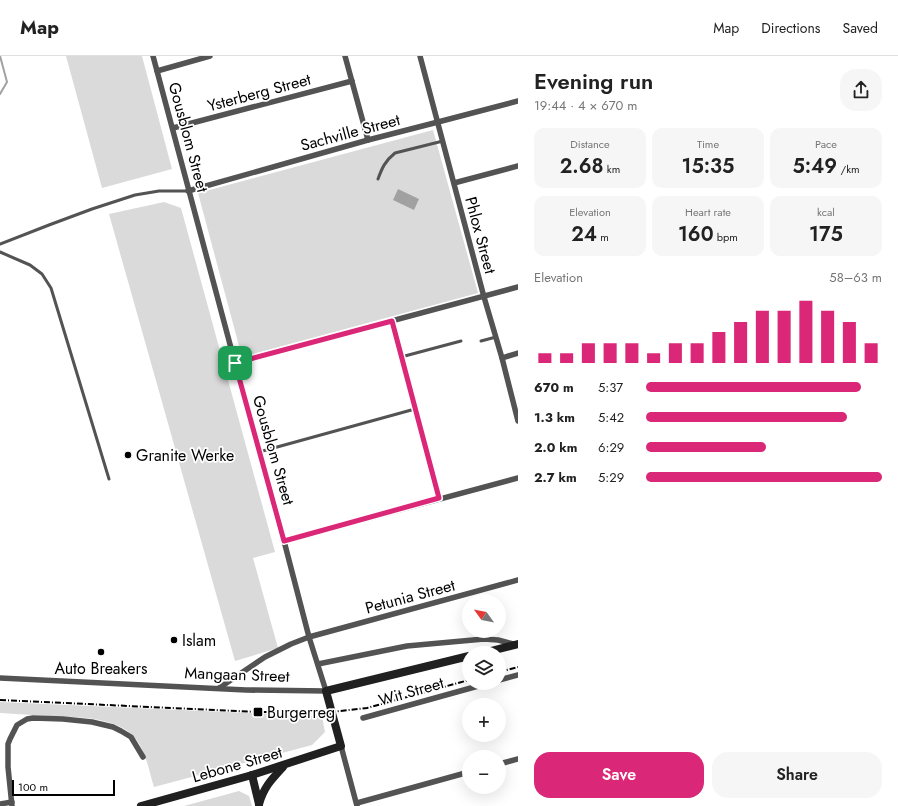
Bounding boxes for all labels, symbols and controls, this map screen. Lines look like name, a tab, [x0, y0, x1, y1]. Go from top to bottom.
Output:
text: Map	[20, 14, 59, 41]
text: Map	[713, 18, 739, 38]
text: Directions	[761, 18, 821, 38]
text: Saved	[843, 18, 878, 38]
text: Evening run	[534, 65, 653, 97]
street label: Ysterberg Street	[205, 68, 313, 117]
button: share	[840, 69, 882, 111]
street label: Gousblom Street	[163, 80, 214, 195]
text: 19:44 · 4 × 670 m	[534, 96, 637, 115]
street label: Sachville Street	[298, 108, 403, 157]
text: Distance	[570, 136, 610, 152]
text: Time	[697, 136, 719, 152]
text: Pace	[815, 136, 837, 152]
text: 2.68	[560, 152, 604, 181]
text: 15:35	[682, 152, 734, 181]
text: 5:49	[792, 152, 837, 181]
text: km	[604, 161, 620, 177]
text: /km	[837, 161, 860, 177]
street label: Phlox Street	[459, 194, 502, 276]
text: Elevation	[569, 204, 611, 220]
text: Heart rate	[685, 204, 731, 220]
text: kcal	[817, 204, 835, 220]
text: 24	[571, 220, 597, 249]
text: 160	[678, 220, 714, 249]
text: 175	[809, 220, 843, 249]
text: m	[597, 229, 609, 245]
text: bpm	[714, 229, 738, 245]
text: Elevation	[534, 268, 583, 287]
text: 58–63 m	[829, 268, 882, 287]
pin	[218, 346, 252, 380]
icon: arrive	[224, 352, 246, 374]
text: 670 m	[534, 378, 574, 397]
text: 5:37	[598, 378, 623, 397]
street label: Gousblom Street	[247, 393, 300, 508]
text: 1.3 km	[534, 408, 575, 427]
text: 5:42	[598, 408, 624, 427]
text: 2.0 km	[534, 438, 577, 457]
text: 6:29	[598, 438, 624, 457]
place label: Granite Werke	[136, 444, 234, 467]
marker: Granite Werke	[123, 450, 133, 460]
text: 2.7 km	[534, 468, 577, 487]
text: 5:29	[598, 468, 624, 487]
street label: Petunia Street	[363, 573, 458, 619]
north arrow	[462, 594, 506, 638]
map controls	[462, 594, 506, 794]
place label: Islam	[182, 629, 216, 652]
marker: Islam	[169, 635, 179, 645]
button: layers	[462, 646, 506, 690]
marker: Auto Breakers	[96, 647, 106, 657]
place label: Auto Breakers	[54, 657, 148, 680]
street label: Mangaan Street	[184, 661, 290, 688]
street label: Wit Street	[376, 671, 447, 712]
button: +	[462, 698, 506, 742]
place label: Burgerreg	[267, 701, 335, 724]
marker: Burgerreg	[252, 706, 264, 718]
street label: Lebone Street	[189, 741, 285, 788]
button: −	[462, 750, 506, 794]
button: Save	[534, 752, 704, 798]
button: Share	[712, 752, 882, 798]
scale bar	[12, 778, 115, 797]
text: 100 m	[18, 779, 48, 795]

